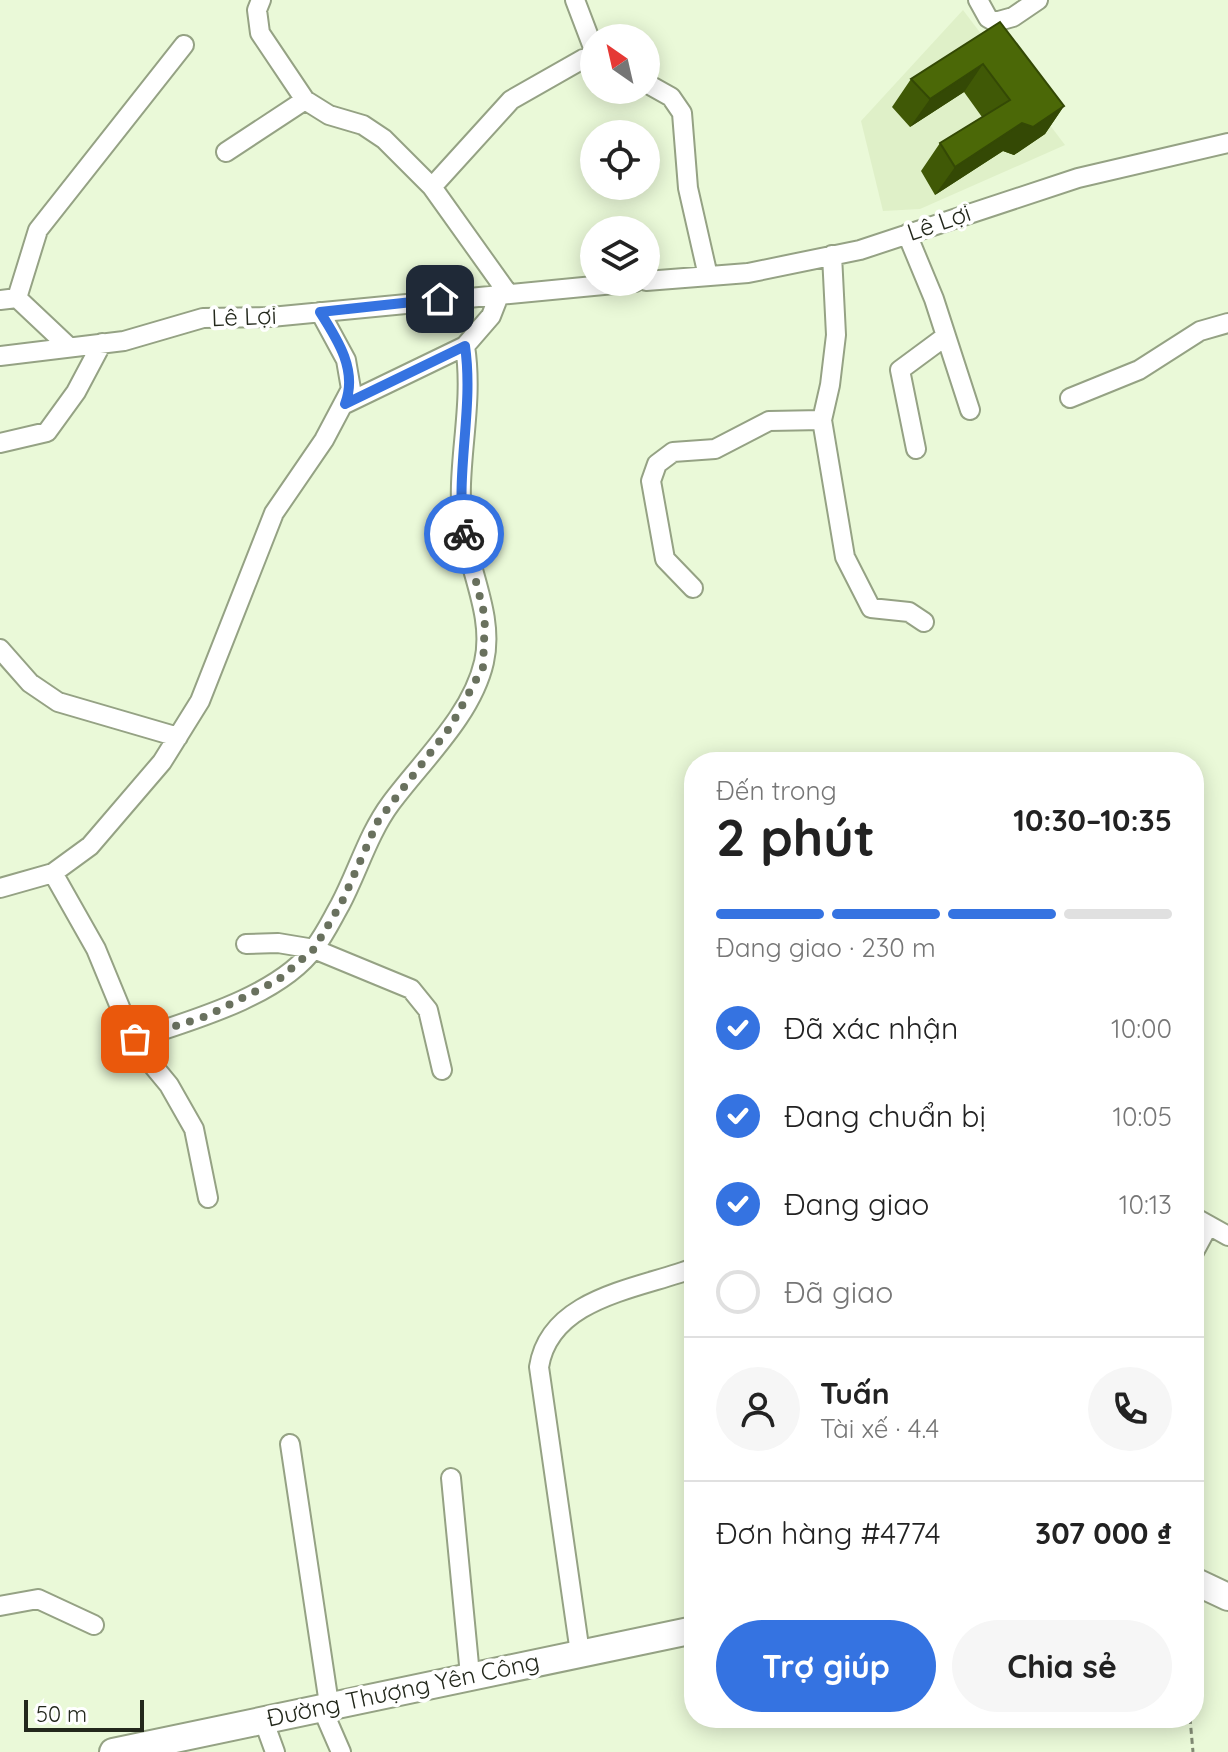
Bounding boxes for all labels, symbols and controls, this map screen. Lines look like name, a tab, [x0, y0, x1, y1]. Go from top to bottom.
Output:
north arrow	[580, 24, 660, 104]
map controls	[580, 24, 660, 296]
button: locate	[580, 120, 660, 200]
street label: Lê Lợi	[903, 197, 974, 247]
button: layers	[580, 216, 660, 296]
pin	[406, 265, 474, 333]
icon: home	[418, 277, 462, 321]
street label: Lê Lợi	[211, 300, 277, 332]
courier	[424, 494, 504, 574]
icon: bike	[442, 512, 486, 556]
text: Đến trong	[716, 774, 837, 807]
text: 10:30–10:35	[1013, 801, 1172, 839]
text: 2 phút	[716, 804, 875, 869]
text: Đang giao · 230 m	[716, 931, 936, 964]
pin	[101, 1005, 169, 1073]
icon: check	[716, 1006, 760, 1050]
text: Đã xác nhận	[784, 1009, 958, 1047]
text: 10:00	[1111, 1012, 1172, 1045]
icon: bag	[113, 1017, 157, 1061]
icon: check	[716, 1094, 760, 1138]
text: Đang chuẩn bị	[784, 1097, 986, 1135]
text: 10:05	[1112, 1100, 1172, 1133]
icon: check	[716, 1182, 760, 1226]
text: Đang giao	[784, 1185, 929, 1223]
text: 10:13	[1119, 1188, 1172, 1221]
text: Đã giao	[784, 1273, 893, 1311]
button: person	[716, 1367, 800, 1451]
button: phone	[1088, 1367, 1172, 1451]
text: Tuấn	[820, 1374, 890, 1412]
text: Tài xế · 4.4	[820, 1412, 939, 1445]
text: Đơn hàng #4774	[716, 1514, 941, 1552]
text: 307 000 ₫	[1035, 1514, 1172, 1552]
button: Trợ giúp	[716, 1620, 936, 1712]
button: Chia sẻ	[952, 1620, 1172, 1712]
street label: Đường Thượng Yên Công	[264, 1645, 542, 1733]
scale bar	[24, 1696, 144, 1732]
text: 50 m	[36, 1700, 87, 1728]

